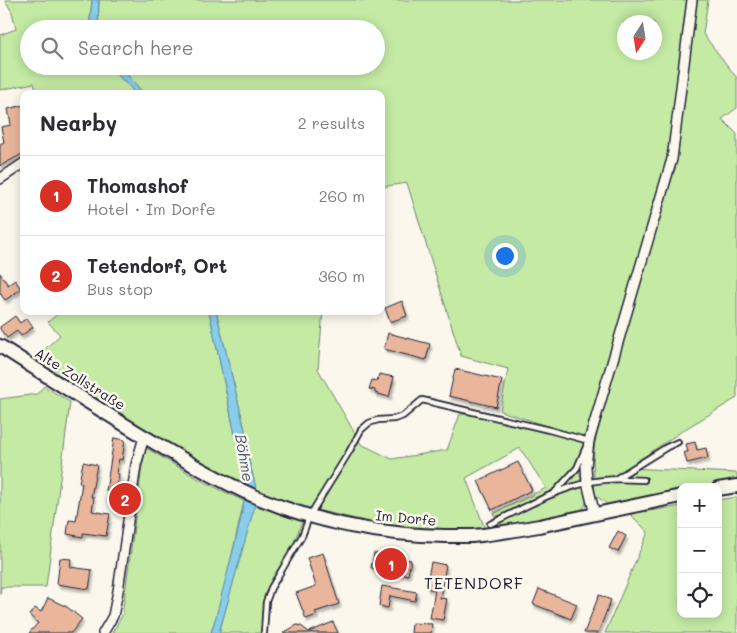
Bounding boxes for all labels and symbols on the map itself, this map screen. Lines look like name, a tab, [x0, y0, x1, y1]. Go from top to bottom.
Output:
north arrow	[617, 15, 662, 60]
your location	[492, 243, 518, 269]
street label: Alte Zollstraße	[31, 343, 129, 414]
water label: Böhme	[231, 432, 259, 483]
pin: 2	[109, 480, 141, 518]
street label: Im Dorfe	[375, 505, 437, 530]
pin: 1	[375, 545, 407, 583]
district label: TETENDORF	[424, 572, 524, 593]

